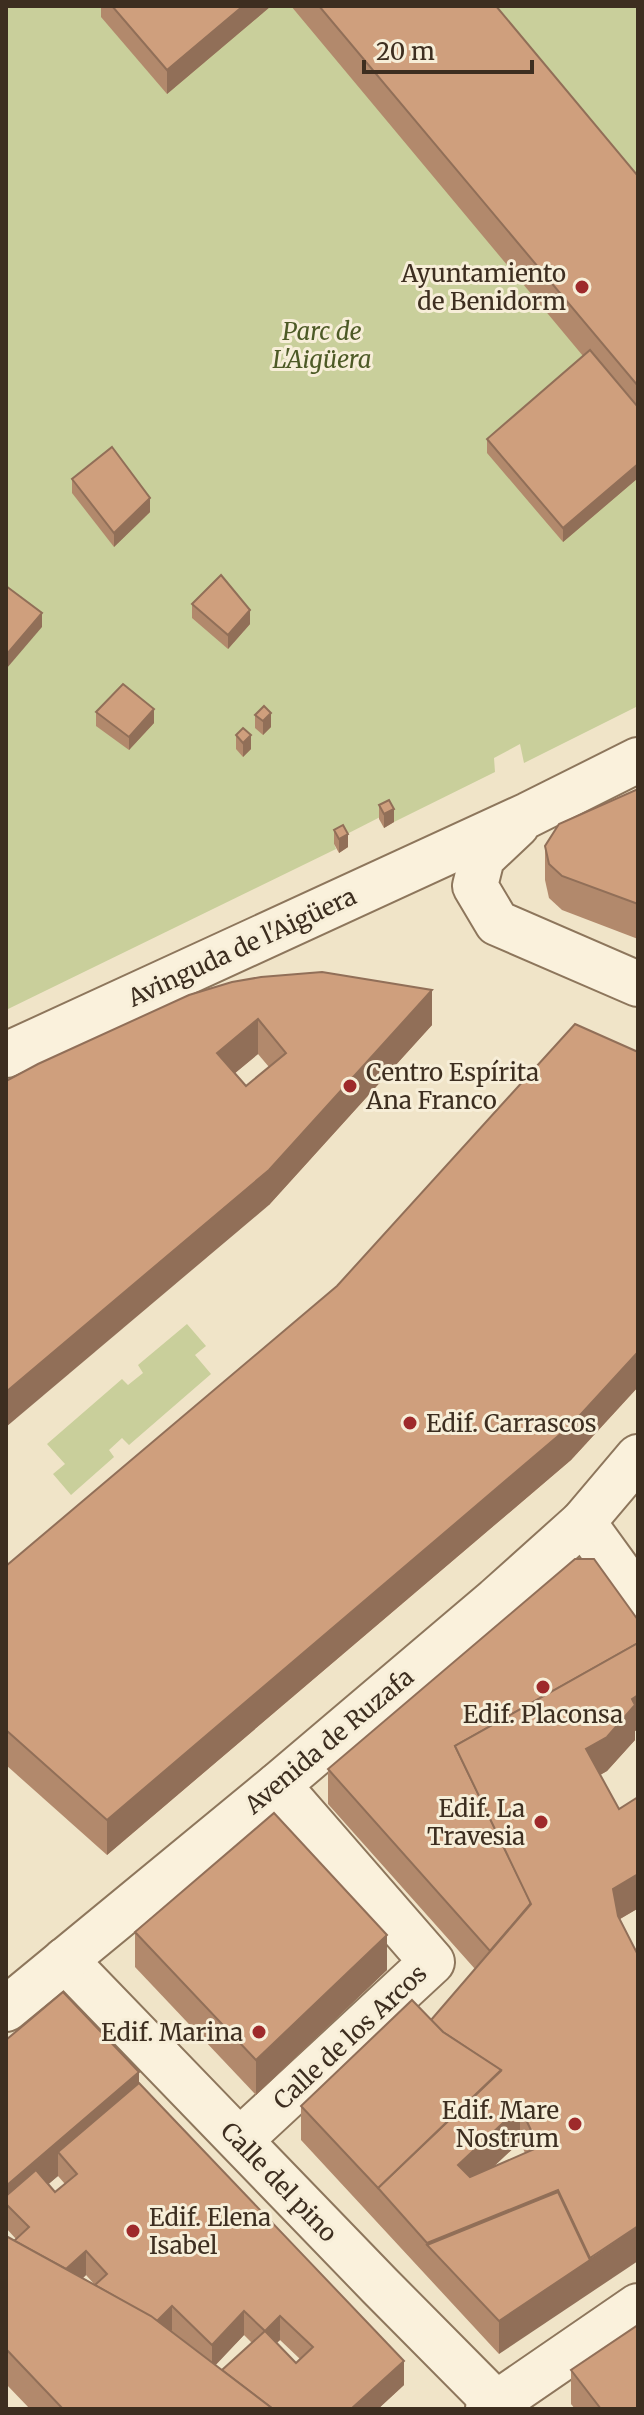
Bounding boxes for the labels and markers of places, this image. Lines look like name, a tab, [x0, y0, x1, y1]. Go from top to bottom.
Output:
place label: Ayuntamiento de Benidorm	[400, 258, 566, 317]
marker: Ayuntamiento de Benidorm	[573, 278, 591, 296]
place label: Centro Espírita Ana Franco	[365, 1057, 539, 1116]
marker: Centro Espírita Ana Franco	[341, 1077, 359, 1095]
place label: Edif. Carrascos	[426, 1408, 596, 1439]
marker: Edif. Carrascos	[401, 1414, 419, 1432]
marker: Edif. Placonsa	[534, 1678, 552, 1696]
place label: Edif. Placonsa	[463, 1699, 623, 1730]
place label: Edif. La Travesia	[427, 1793, 525, 1852]
marker: Edif. La Travesia	[532, 1813, 550, 1831]
place label: Edif. Marina	[101, 2017, 243, 2048]
marker: Edif. Marina	[250, 2023, 268, 2041]
place label: Edif. Mare Nostrum	[442, 2095, 559, 2154]
marker: Edif. Mare Nostrum	[566, 2115, 584, 2133]
place label: Edif. Elena Isabel	[149, 2202, 271, 2261]
marker: Edif. Elena Isabel	[124, 2222, 142, 2240]

